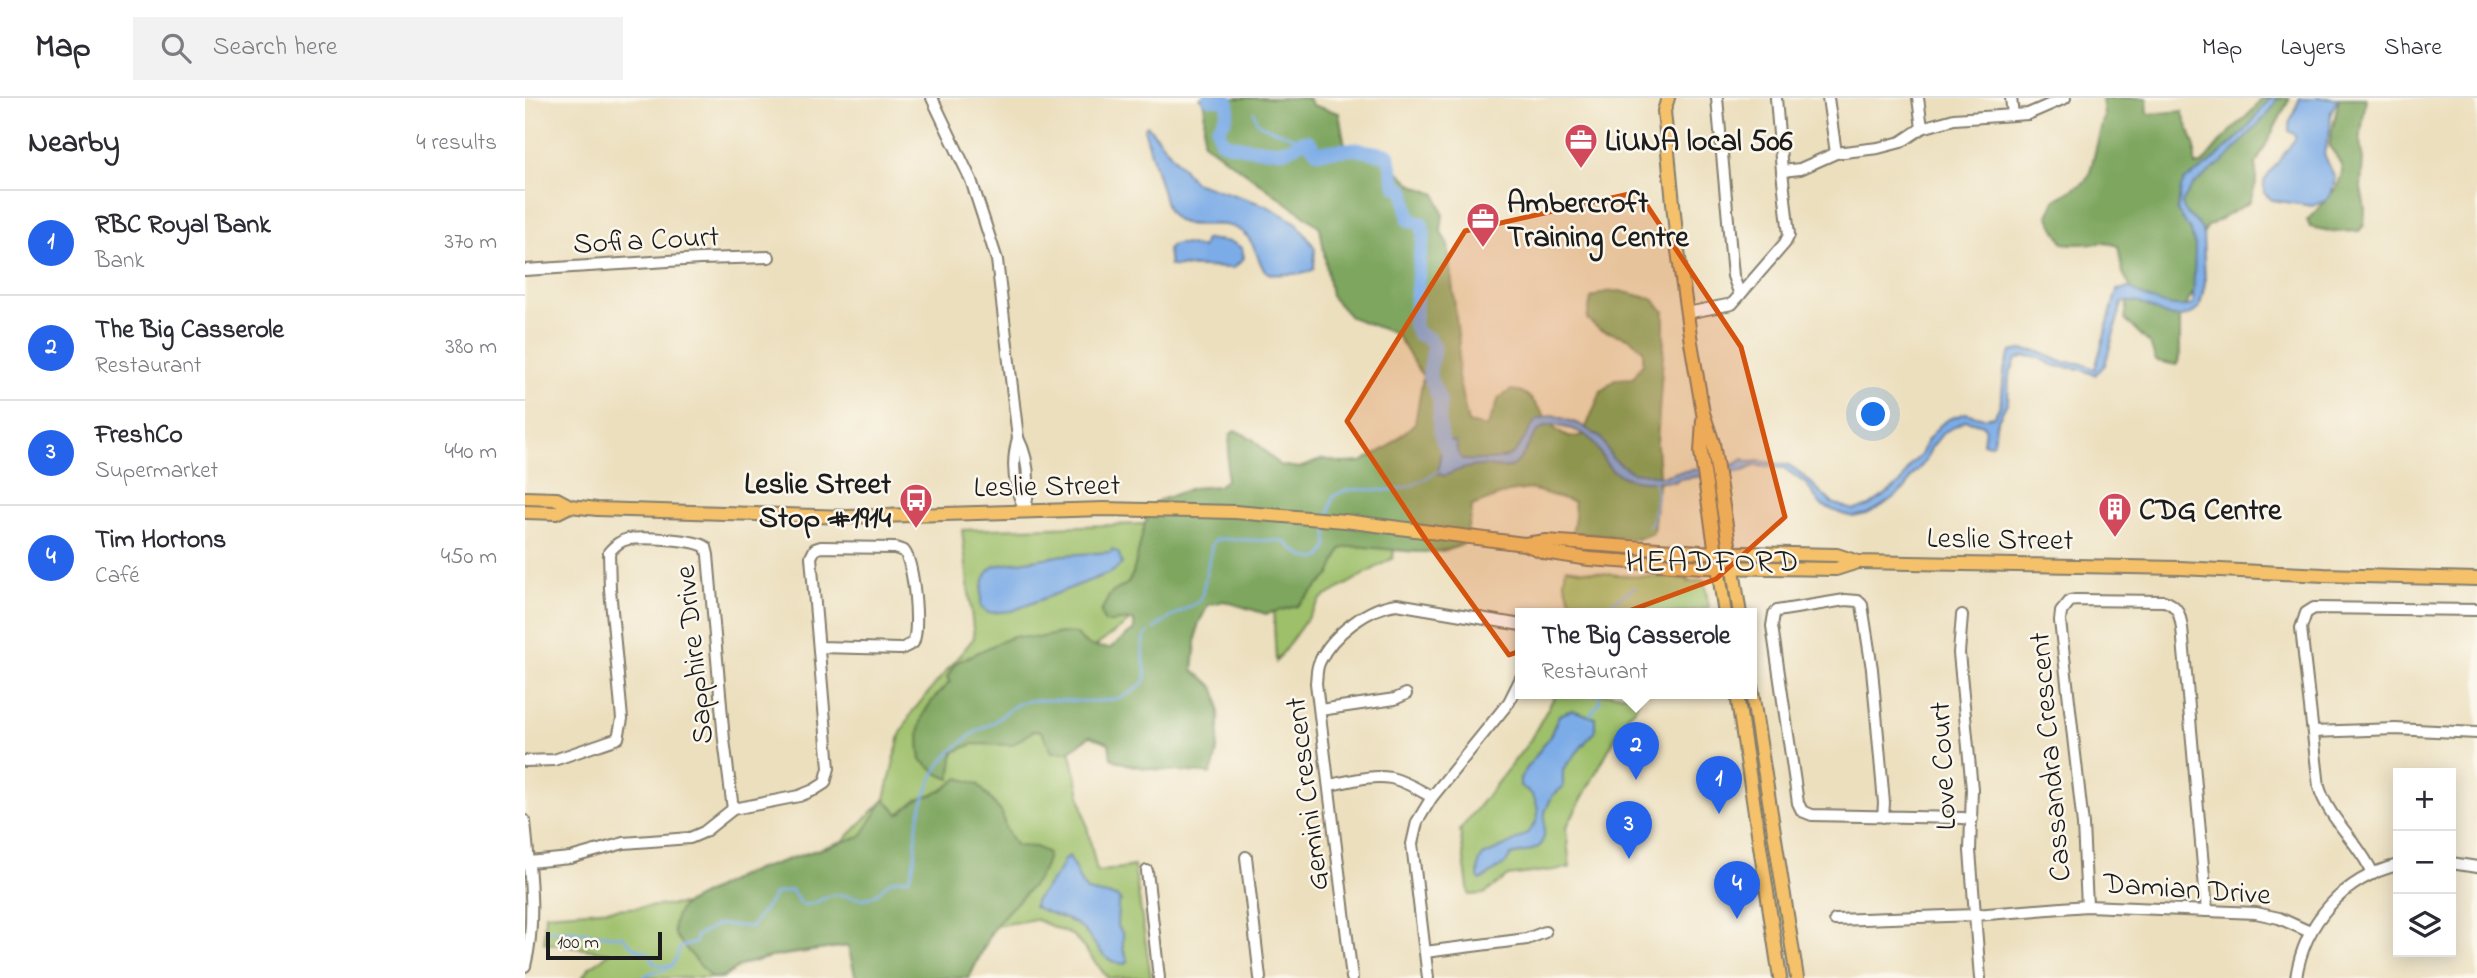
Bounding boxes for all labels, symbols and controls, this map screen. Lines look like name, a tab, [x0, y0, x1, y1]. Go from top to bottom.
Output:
search box	[133, 17, 623, 80]
text: Map	[35, 24, 91, 72]
icon: search	[157, 29, 195, 67]
text: Search here	[213, 29, 337, 67]
text: Map	[2202, 31, 2242, 66]
text: Layers	[2280, 31, 2346, 66]
text: Share	[2384, 31, 2442, 66]
office icon: LiUNA local 506	[1562, 121, 1600, 170]
place label: LiUNA local 506	[1605, 121, 1794, 165]
text: Nearby	[28, 122, 120, 166]
text: 4 results	[416, 127, 497, 160]
place label: Ambercroft Training Centre	[1507, 183, 1690, 262]
office icon: Ambercroft Training Centre	[1464, 200, 1502, 249]
text: RBC Royal Bank	[95, 207, 271, 245]
street label: Sofia Court	[572, 216, 720, 268]
text: 1	[47, 226, 55, 259]
text: 370 m	[444, 226, 497, 259]
text: Bank	[95, 245, 144, 278]
text: The Big Casserole	[95, 312, 284, 350]
text: 2	[45, 331, 57, 364]
text: 380 m	[445, 331, 497, 364]
text: Restaurant	[95, 350, 202, 383]
your location	[1856, 397, 1890, 431]
text: FreshCo	[95, 417, 183, 455]
text: 3	[46, 436, 56, 469]
text: 440 m	[445, 436, 497, 469]
text: Supermarket	[95, 455, 218, 488]
place label: Leslie Street Stop #1914	[744, 464, 892, 542]
street label: Leslie Street	[973, 465, 1121, 511]
bus stop icon: Leslie Street Stop #1914	[897, 481, 935, 530]
building icon: CDG Centre	[2096, 490, 2134, 539]
place label: CDG Centre	[2139, 490, 2283, 534]
street label: Leslie Street	[1926, 518, 2074, 564]
text: Tim Hortons	[95, 522, 226, 560]
district label: HEADFORD	[1625, 540, 1801, 587]
text: 4	[46, 541, 56, 574]
text: 450 m	[441, 541, 497, 574]
text: Café	[95, 560, 140, 593]
street label: Sapphire Drive	[665, 562, 727, 746]
popup	[1515, 608, 1757, 699]
text: The Big Casserole	[1541, 618, 1731, 656]
street label: Cassandra Crescent	[2019, 630, 2085, 883]
text: Restaurant	[1541, 656, 1648, 689]
street label: Gemini Crescent	[1275, 694, 1343, 893]
street label: Love Court	[1920, 700, 1970, 831]
pin: 2	[1613, 722, 1659, 780]
pin: 1	[1696, 756, 1742, 814]
map controls	[2393, 768, 2456, 957]
button: +	[2393, 768, 2456, 831]
pin: 3	[1606, 801, 1652, 859]
button: −	[2393, 831, 2456, 894]
pin: 4	[1714, 861, 1760, 919]
street label: Damian Drive	[2100, 863, 2273, 919]
button: layers	[2393, 894, 2456, 957]
scale bar	[546, 929, 661, 961]
text: 100 m	[557, 930, 599, 957]

